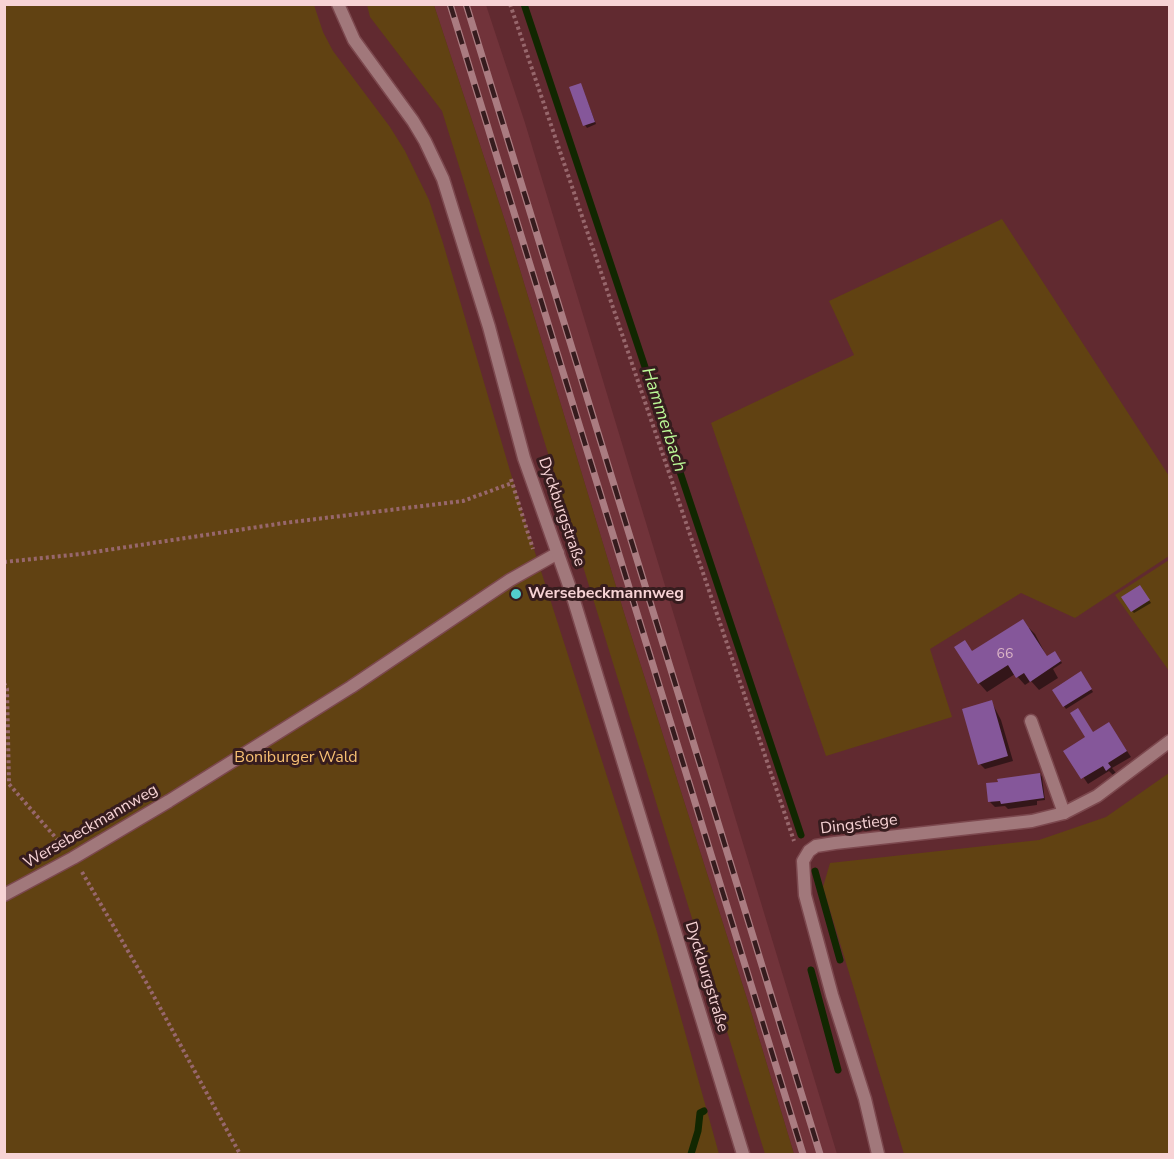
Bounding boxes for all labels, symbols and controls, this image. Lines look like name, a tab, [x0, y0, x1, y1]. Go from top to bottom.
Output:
water label: Hammerbach	[636, 365, 690, 475]
street label: Dyckburgstraße	[533, 455, 589, 569]
place label: Wersebeckmannweg	[528, 584, 684, 604]
marker: Wersebeckmannweg	[509, 587, 523, 601]
house number: 66	[997, 647, 1013, 663]
park label: Boniburger Wald	[234, 748, 358, 768]
street label: Wersebeckmannweg	[20, 781, 162, 873]
street label: Dingstiege	[819, 811, 899, 839]
street label: Dyckburgstraße	[680, 919, 732, 1035]

